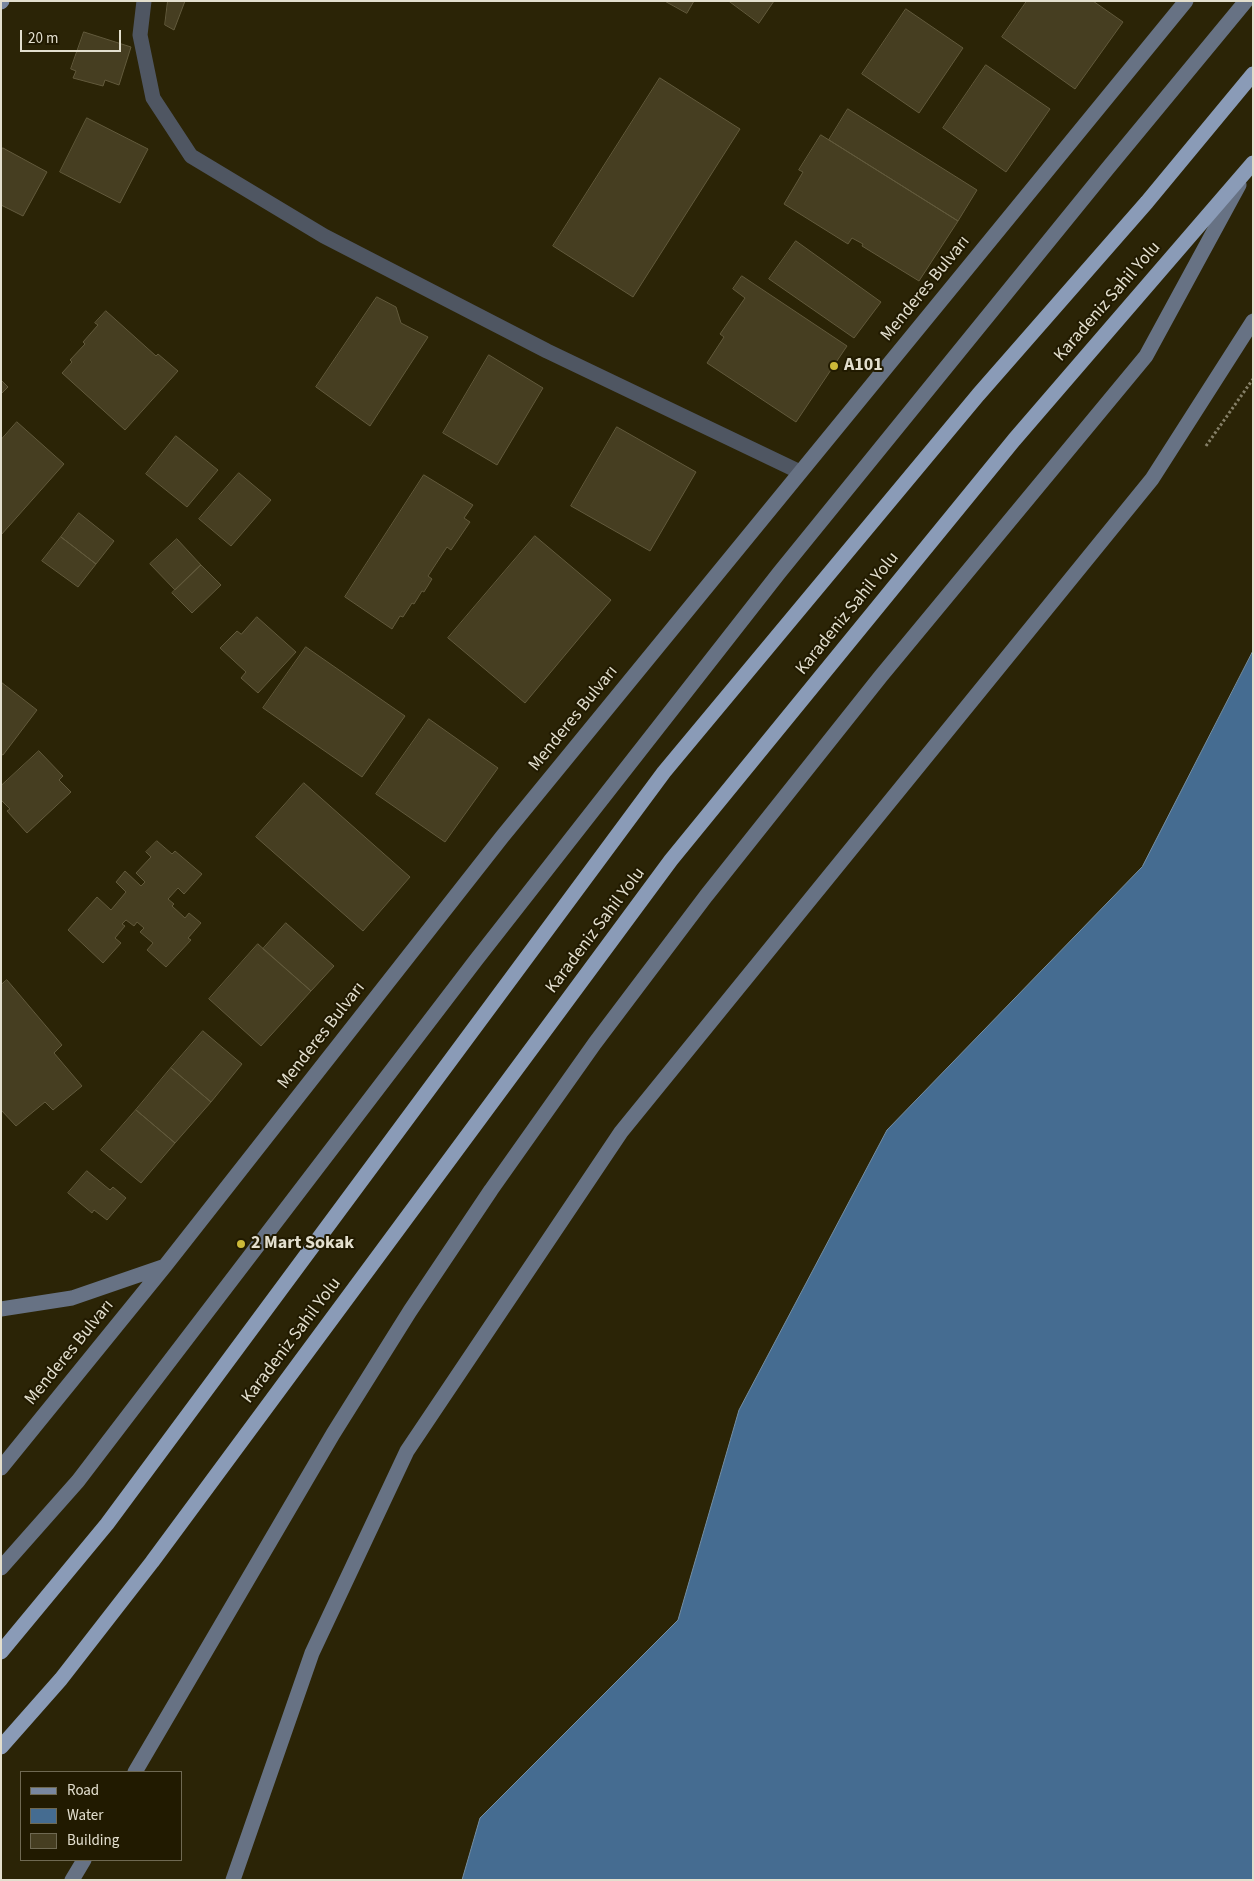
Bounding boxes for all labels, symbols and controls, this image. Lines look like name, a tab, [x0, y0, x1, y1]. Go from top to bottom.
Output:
scale bar	[22, 20, 124, 52]
text: 20 m	[28, 28, 58, 49]
street label: Menderes Bulvarı	[877, 232, 975, 346]
street label: Karadeniz Sahil Yolu	[1050, 238, 1166, 366]
place label: A101	[844, 355, 883, 377]
marker: A101	[828, 360, 840, 372]
street label: Karadeniz Sahil Yolu	[792, 548, 904, 680]
street label: Menderes Bulvarı	[525, 662, 623, 776]
street label: Karadeniz Sahil Yolu	[542, 864, 650, 998]
street label: Menderes Bulvarı	[274, 978, 370, 1094]
place label: 2 Mart Sokak	[251, 1233, 354, 1255]
marker: 2 Mart Sokak	[235, 1238, 247, 1250]
street label: Karadeniz Sahil Yolu	[238, 1274, 346, 1408]
street label: Menderes Bulvarı	[21, 1296, 119, 1410]
legend	[20, 1771, 182, 1861]
text: Road	[67, 1780, 99, 1801]
text: Water	[67, 1805, 103, 1826]
text: Building	[67, 1830, 119, 1851]

